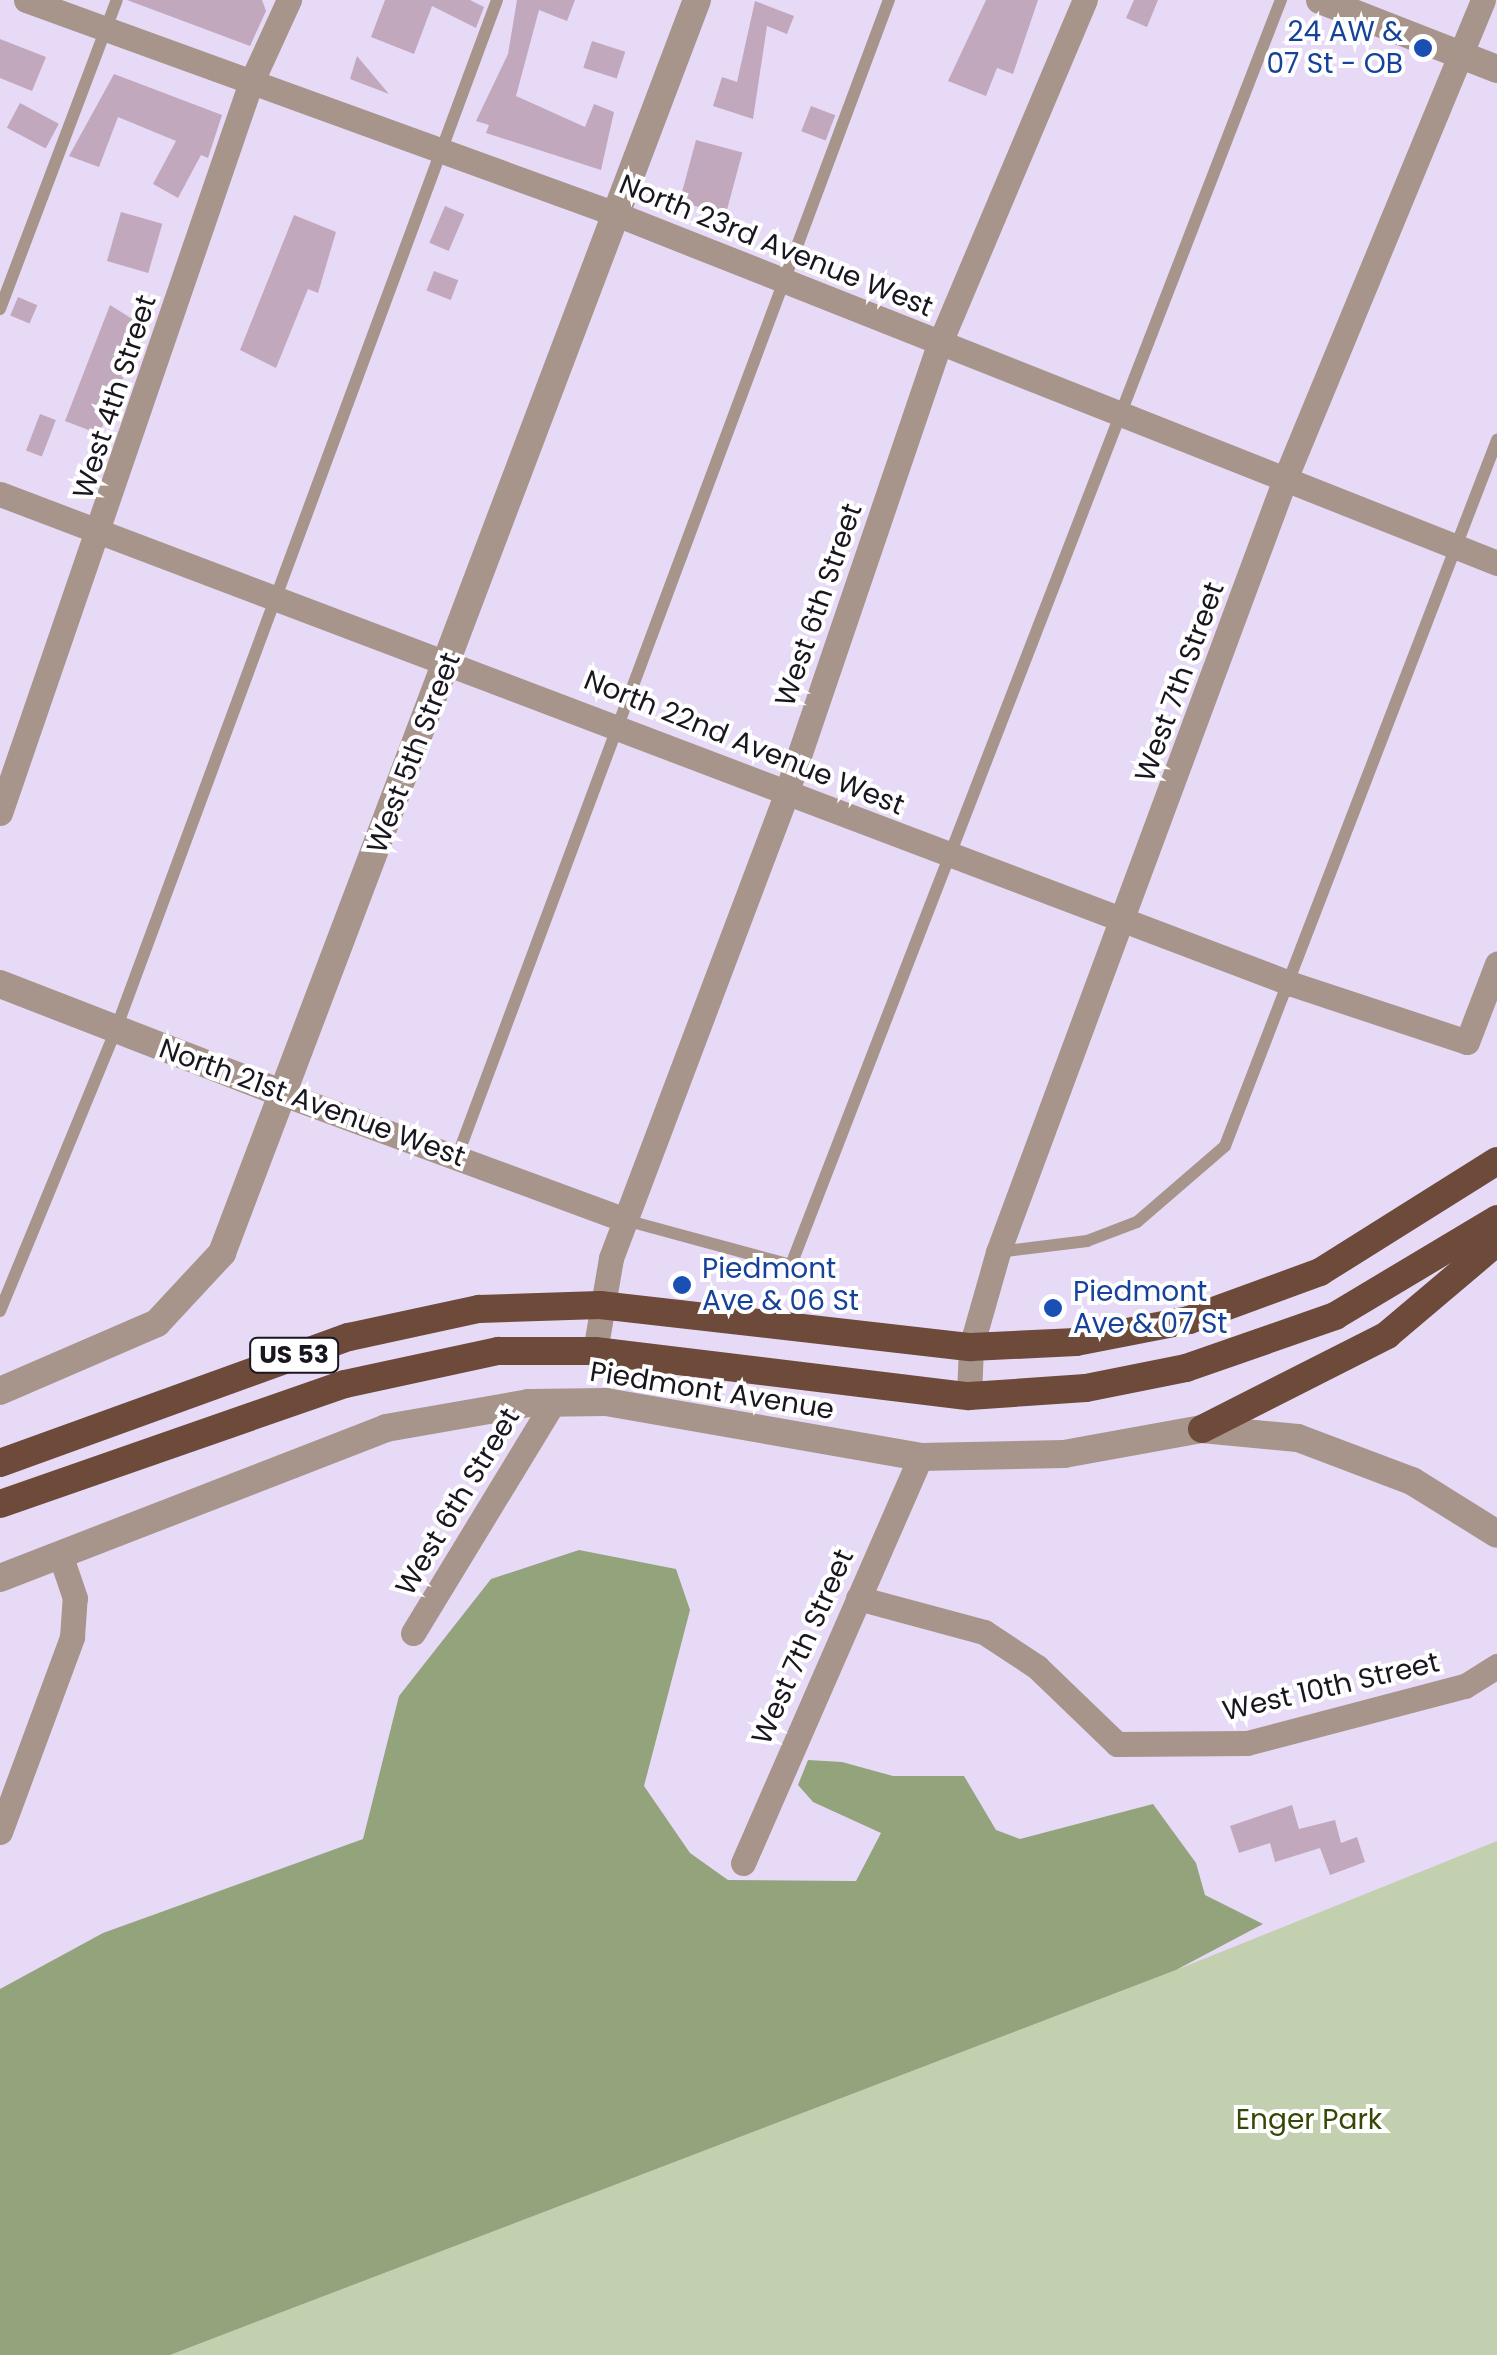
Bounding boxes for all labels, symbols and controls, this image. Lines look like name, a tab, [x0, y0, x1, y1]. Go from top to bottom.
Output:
place label: 24 AW & 07 St - OB	[1266, 15, 1403, 81]
marker: 24 AW & 07 St - OB	[1412, 37, 1434, 59]
street label: North 23rd Avenue West	[614, 168, 938, 324]
street label: West 4th Street	[66, 291, 164, 503]
street label: West 6th Street	[769, 499, 869, 711]
street label: West 7th Street	[1128, 578, 1232, 786]
street label: West 5th Street	[360, 648, 468, 858]
street label: North 22nd Avenue West	[579, 663, 909, 823]
street label: North 21st Avenue West	[154, 1032, 470, 1174]
place label: Piedmont Ave & 06 St	[702, 1252, 859, 1318]
marker: Piedmont Ave & 06 St	[671, 1274, 693, 1296]
place label: Piedmont Ave & 07 St	[1073, 1275, 1228, 1341]
marker: Piedmont Ave & 07 St	[1042, 1297, 1064, 1319]
road number: US 53	[249, 1335, 339, 1375]
street label: Piedmont Avenue	[587, 1355, 837, 1427]
street label: West 6th Street	[389, 1402, 527, 1602]
street label: West 7th Street	[745, 1544, 861, 1750]
street label: West 10th Street	[1220, 1646, 1442, 1728]
park label: Enger Park	[1236, 2103, 1382, 2137]

